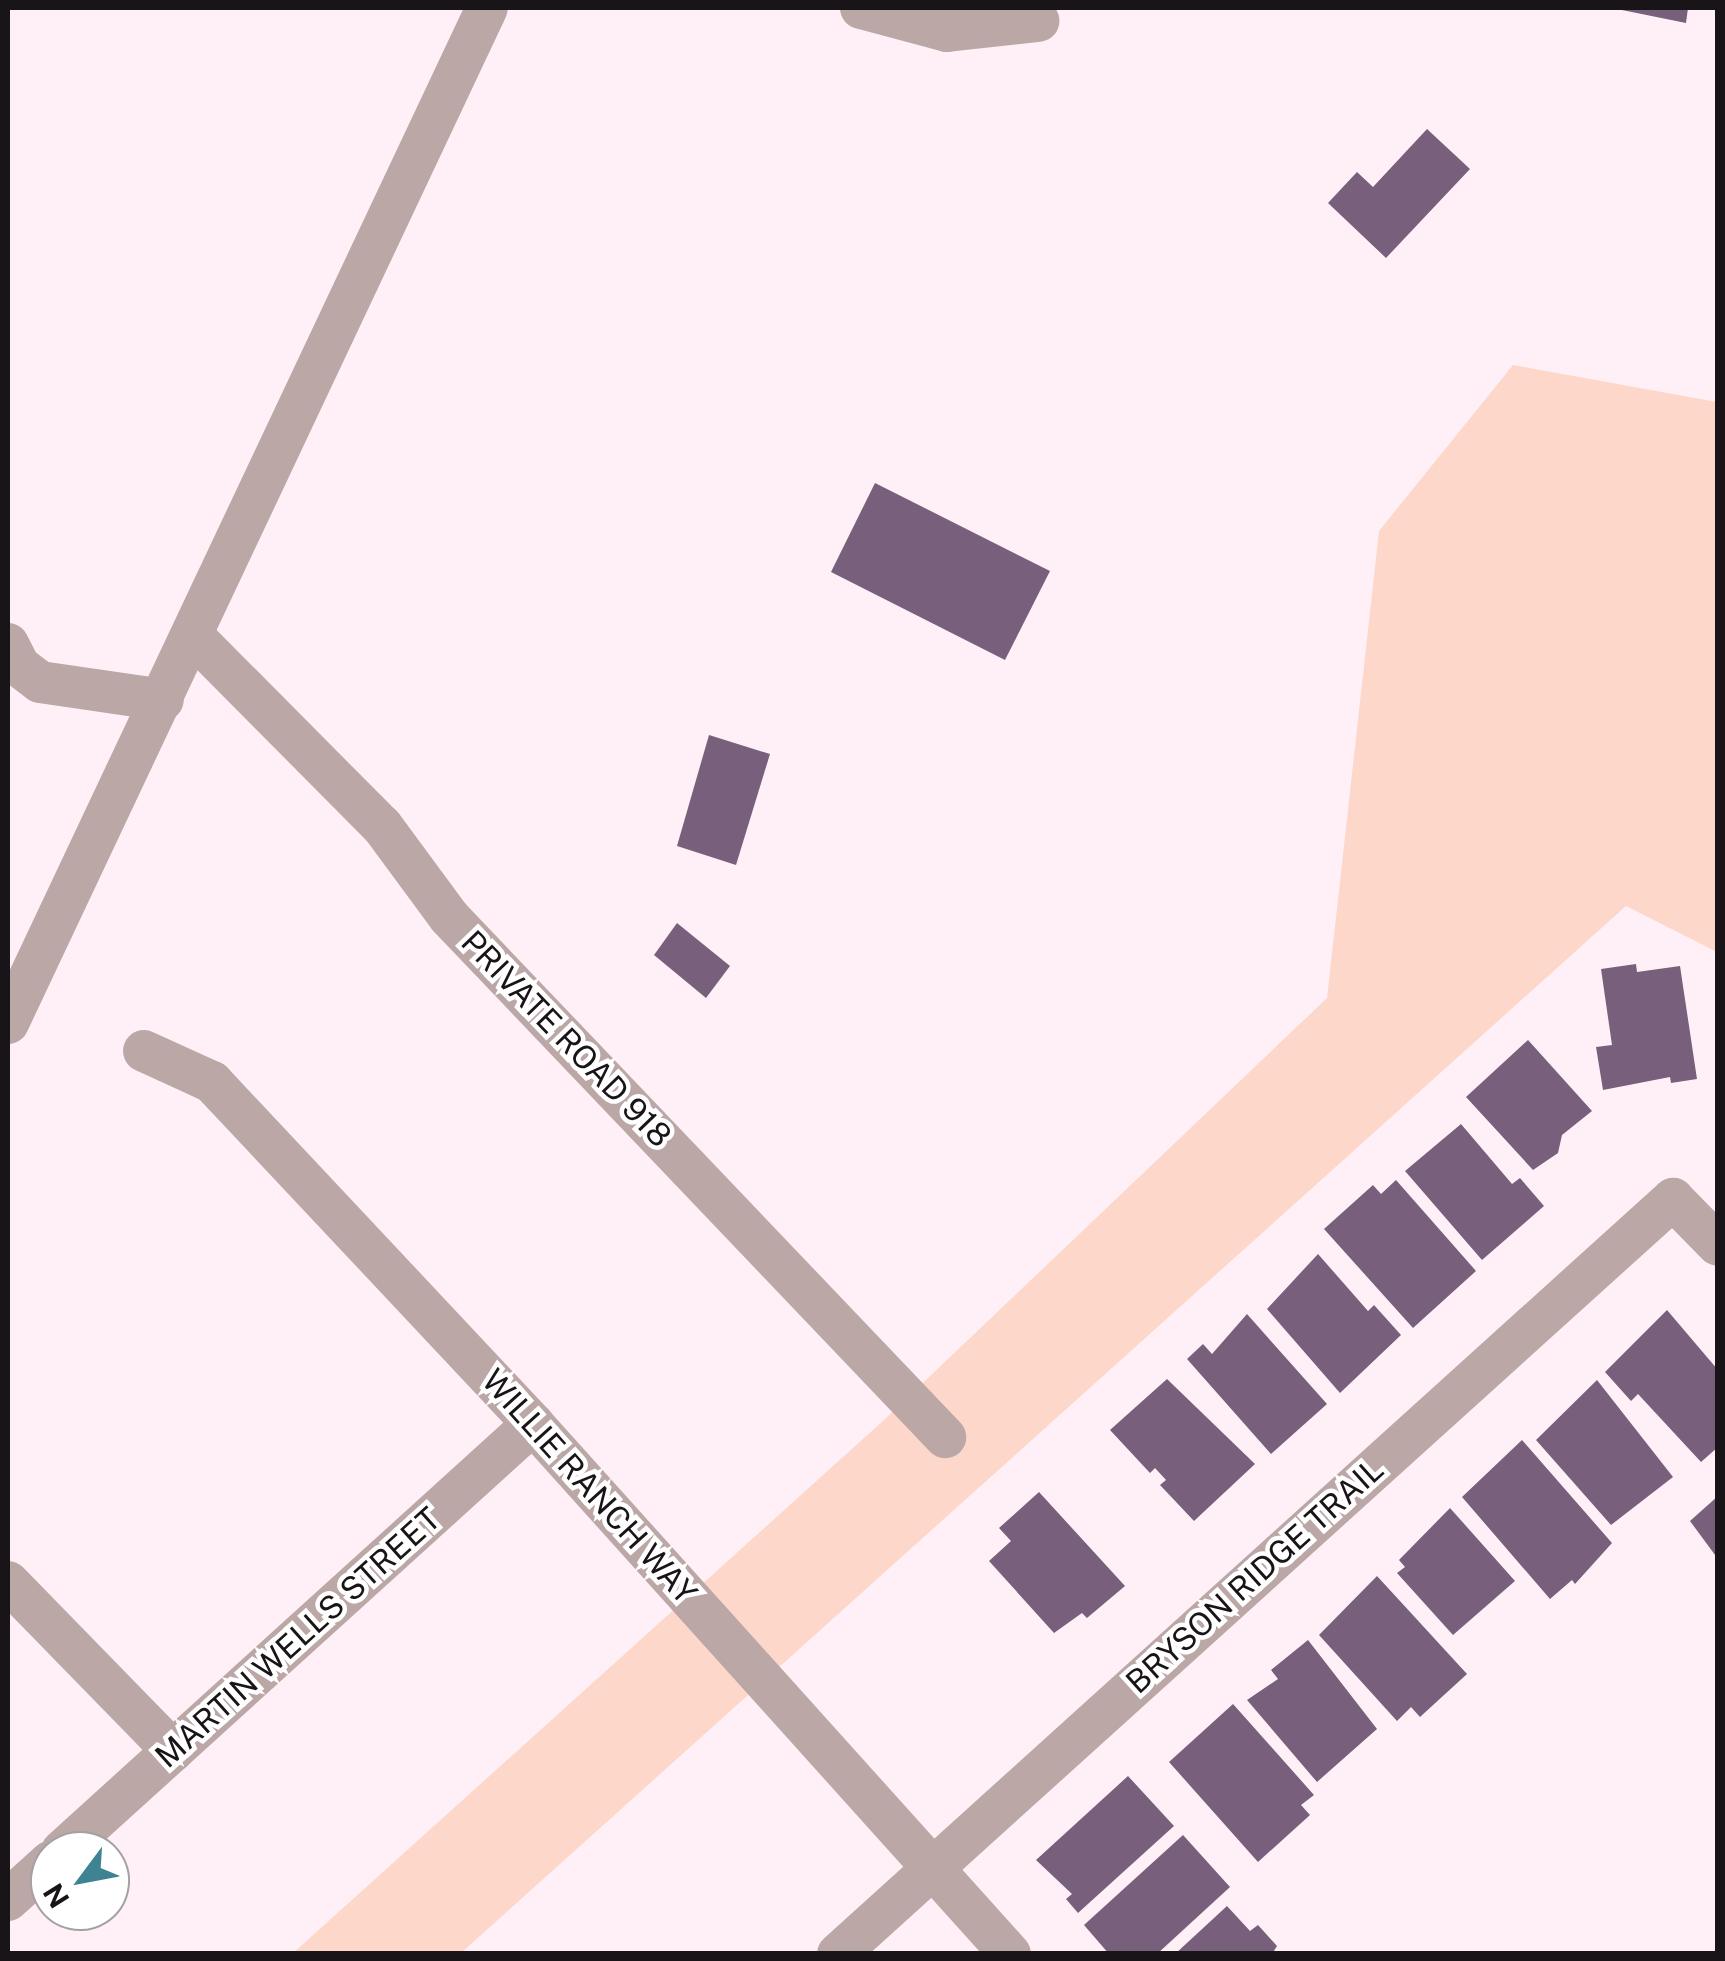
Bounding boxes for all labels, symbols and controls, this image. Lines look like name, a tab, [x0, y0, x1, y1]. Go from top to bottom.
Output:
street label: PRIVATE ROAD 918	[453, 923, 679, 1155]
street label: WILLIE RANCH WAY	[473, 1362, 705, 1612]
street label: BRYSON RIDGE TRAIL	[1119, 1450, 1391, 1702]
street label: MARTIN WELLS STREET	[147, 1500, 449, 1776]
north arrow	[30, 1831, 130, 1931]
text: N	[36, 1878, 76, 1914]

